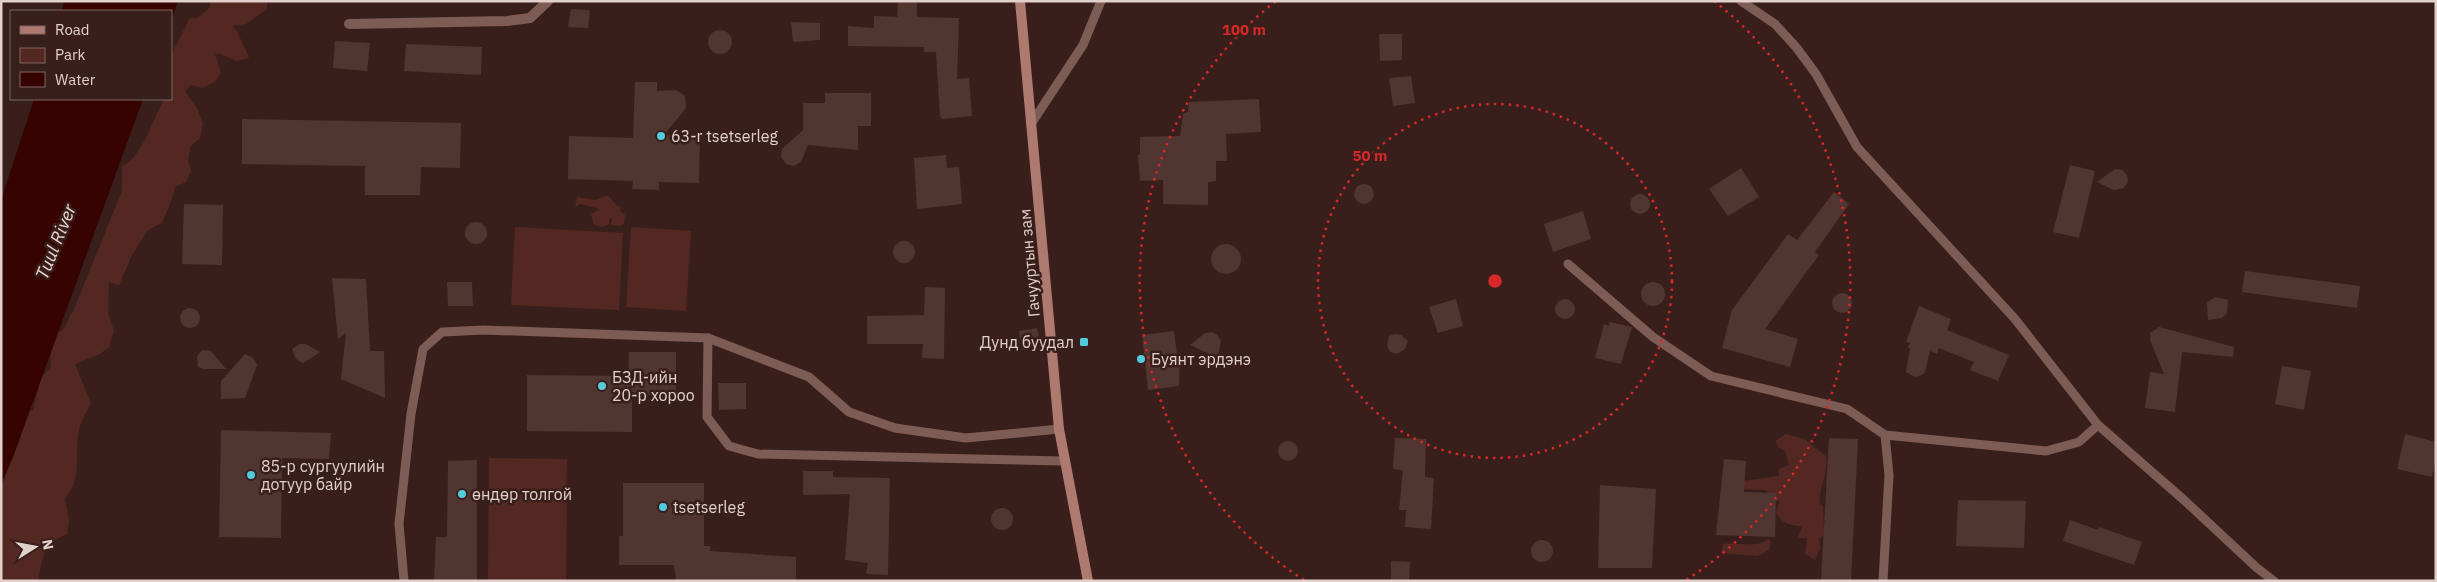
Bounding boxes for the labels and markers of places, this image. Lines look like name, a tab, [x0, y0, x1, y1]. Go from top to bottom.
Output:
place label: 63-r tsetserleg	[671, 126, 779, 146]
marker: 63-r tsetserleg	[655, 130, 667, 142]
centre of rings	[1486, 272, 1504, 290]
place label: Дунд буудал	[980, 332, 1074, 352]
marker: Дунд буудал	[1078, 336, 1090, 348]
place label: Буянт эрдэнэ	[1151, 349, 1251, 369]
marker: Буянт эрдэнэ	[1135, 353, 1147, 365]
place label: БЗД-ийн 20-р хороо	[612, 367, 695, 405]
marker: БЗД-ийн 20-р хороо	[596, 380, 608, 392]
place label: 85-р сургуулийн дотуур байр	[261, 456, 385, 494]
marker: 85-р сургуулийн дотуур байр	[245, 469, 257, 481]
place label: өндөр толгой	[472, 484, 572, 504]
marker: өндөр толгой	[456, 488, 468, 500]
place label: tsetserleg	[673, 497, 745, 517]
marker: tsetserleg	[657, 501, 669, 513]

